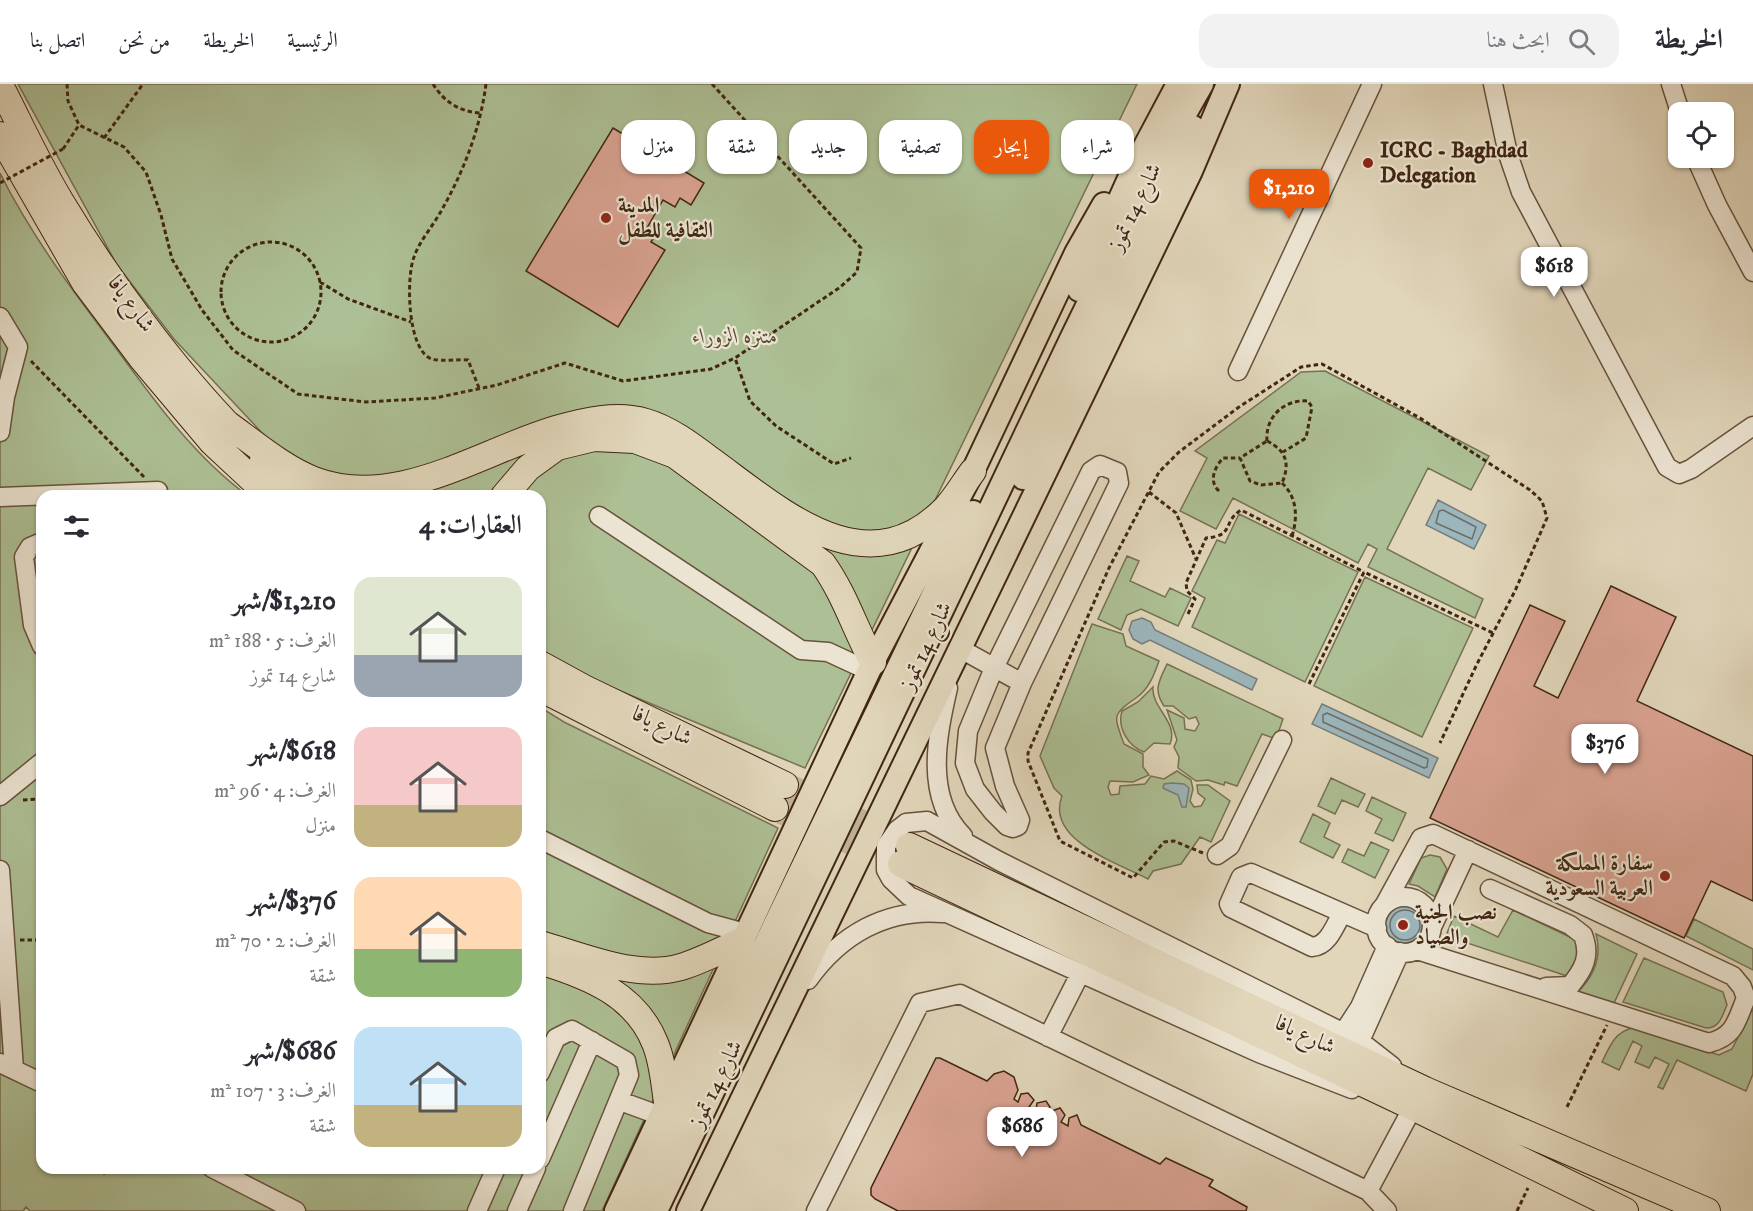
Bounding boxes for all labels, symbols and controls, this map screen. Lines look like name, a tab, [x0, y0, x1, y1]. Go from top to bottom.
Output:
search box	[1199, 14, 1619, 68]
text: الخريطة	[1655, 22, 1723, 57]
icon: search	[1565, 25, 1598, 58]
text: ابحث هنا	[1486, 27, 1550, 54]
text: اتصل بنا	[30, 28, 85, 54]
text: من نحن	[118, 28, 170, 54]
text: الخريطة	[203, 28, 254, 54]
text: الرئيسية	[287, 28, 338, 54]
map controls	[1668, 102, 1734, 168]
button: locate	[1668, 102, 1734, 168]
chip: منزل	[621, 120, 695, 174]
chip: شقة	[707, 120, 777, 174]
chip: جديد	[789, 120, 867, 174]
chip: تصفية	[879, 120, 962, 174]
chip: إيجار	[974, 120, 1049, 174]
chip: شراء	[1061, 120, 1134, 174]
place label: ICRC - Baghdad Delegation	[1380, 137, 1529, 189]
marker: ICRC - Baghdad Delegation	[1361, 156, 1375, 170]
street label: شارع 14 تموز	[1101, 159, 1171, 259]
pin: $1,210	[1240, 169, 1338, 220]
text: $1,210	[1263, 176, 1315, 201]
place label: المدينة الثقافية للطفل	[618, 192, 713, 245]
marker: المدينة الثقافية للطفل	[599, 211, 613, 225]
pin: $618	[1518, 247, 1590, 298]
text: $618	[1535, 254, 1573, 279]
street label: شارع يافا	[98, 270, 161, 340]
park label: متنزه الزوراء	[692, 323, 778, 350]
text: العقارات: 4	[419, 509, 522, 542]
icon: filters	[60, 510, 93, 543]
text: $1,210/شهر	[232, 585, 336, 618]
street label: شارع 14 تموز	[893, 598, 962, 698]
icon: home	[402, 601, 474, 673]
text: الغرف: 5 · 188 m²	[209, 629, 336, 654]
text: شارع 14 تموز	[250, 664, 336, 689]
street label: شارع يافا	[626, 700, 697, 756]
pin: $376	[1569, 724, 1641, 775]
text: $376	[1585, 731, 1625, 756]
text: $618/شهر	[249, 735, 336, 768]
icon: home	[402, 751, 474, 823]
text: الغرف: 4 · 96 m²	[214, 779, 336, 804]
text: منزل	[305, 814, 336, 839]
place label: سفارة المملكة العربية السعودية	[1546, 850, 1653, 902]
marker: سفارة المملكة العربية السعودية	[1658, 869, 1672, 883]
text: $376/شهر	[248, 885, 336, 918]
place label: نصب الجنية والصياد	[1415, 899, 1497, 951]
icon: home	[402, 901, 474, 973]
marker: نصب الجنية والصياد	[1396, 918, 1410, 932]
text: الغرف: 2 · 70 m²	[215, 929, 336, 954]
text: شقة	[310, 964, 336, 989]
street label: شارع يافا	[1269, 1009, 1340, 1064]
text: $686/شهر	[245, 1035, 336, 1068]
street label: شارع 14 تموز	[682, 1036, 752, 1136]
icon: home	[402, 1051, 474, 1123]
text: الغرف: 3 · 107 m²	[210, 1079, 336, 1104]
pin: $686	[986, 1107, 1058, 1158]
text: شقة	[310, 1114, 336, 1139]
text: $686	[1001, 1114, 1043, 1139]

